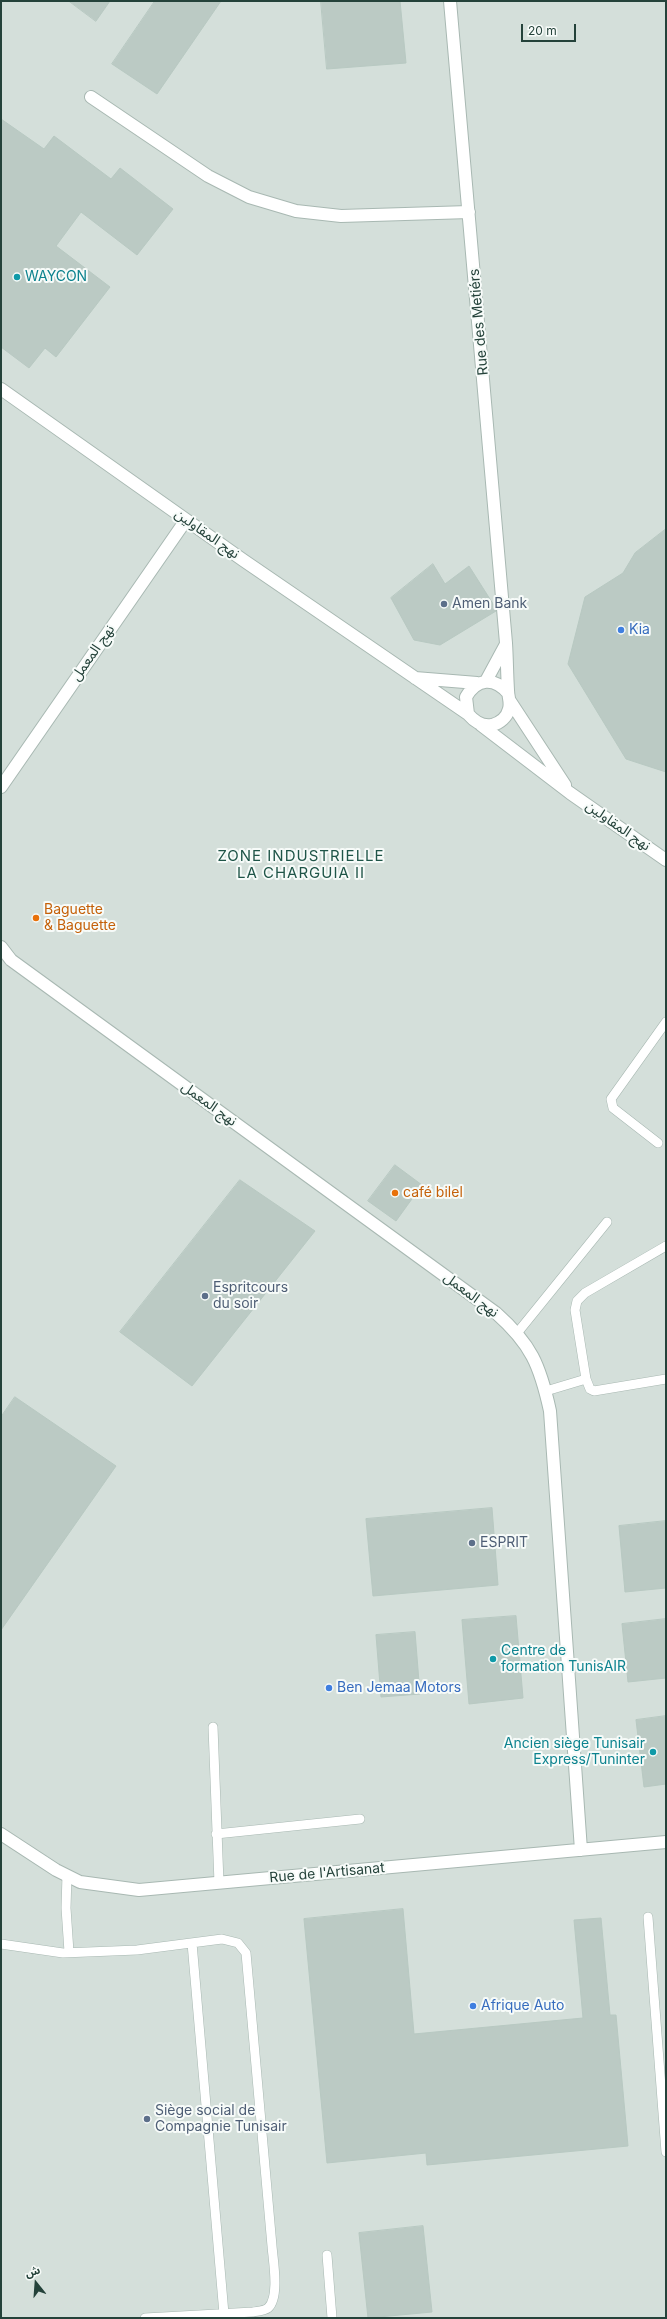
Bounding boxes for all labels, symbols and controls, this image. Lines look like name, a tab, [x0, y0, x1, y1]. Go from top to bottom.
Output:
scale bar	[523, 16, 578, 42]
text: 20 m	[528, 23, 557, 38]
street label: Rue des Metiérs	[466, 268, 492, 376]
place label: WAYCON	[25, 269, 87, 285]
marker: WAYCON	[12, 272, 22, 282]
street label: نهج المقاولين	[171, 506, 243, 562]
place label: Amen Bank	[452, 596, 527, 612]
marker: Amen Bank	[439, 599, 449, 609]
street label: نهج المعمل	[68, 622, 118, 684]
place label: Kia	[629, 622, 650, 638]
marker: Kia	[616, 625, 626, 635]
street label: نهج المقاولين	[582, 798, 654, 854]
district label: ZONE INDUSTRIELLE LA CHARGUIA II	[217, 847, 385, 882]
place label: Baguette & Baguette	[44, 902, 116, 934]
marker: Baguette & Baguette	[31, 913, 41, 923]
street label: نهج المعمل	[178, 1078, 240, 1130]
place label: café bilel	[403, 1185, 463, 1201]
marker: café bilel	[390, 1188, 400, 1198]
street label: نهج المعمل	[440, 1269, 502, 1321]
place label: Espritcours du soir	[213, 1280, 288, 1312]
marker: Espritcours du soir	[200, 1291, 210, 1301]
place label: ESPRIT	[480, 1535, 528, 1551]
marker: ESPRIT	[467, 1538, 477, 1548]
place label: Centre de formation TunisAIR	[501, 1643, 626, 1676]
marker: Centre de formation TunisAIR	[488, 1654, 498, 1664]
place label: Ben Jemaa Motors	[337, 1680, 461, 1696]
marker: Ben Jemaa Motors	[324, 1683, 334, 1693]
place label: Ancien siège Tunisair Express/Tuninter	[504, 1736, 645, 1768]
marker: Ancien siège Tunisair Express/Tuninter	[648, 1747, 658, 1757]
street label: Rue de l'Artisanat	[269, 1860, 385, 1886]
place label: Afrique Auto	[481, 1998, 564, 2014]
marker: Afrique Auto	[468, 2001, 478, 2011]
place label: Siège social de Compagnie Tunisair	[155, 2103, 287, 2136]
marker: Siège social de Compagnie Tunisair	[142, 2114, 152, 2124]
north arrow	[16, 2263, 56, 2303]
text: ش	[23, 2263, 42, 2280]

